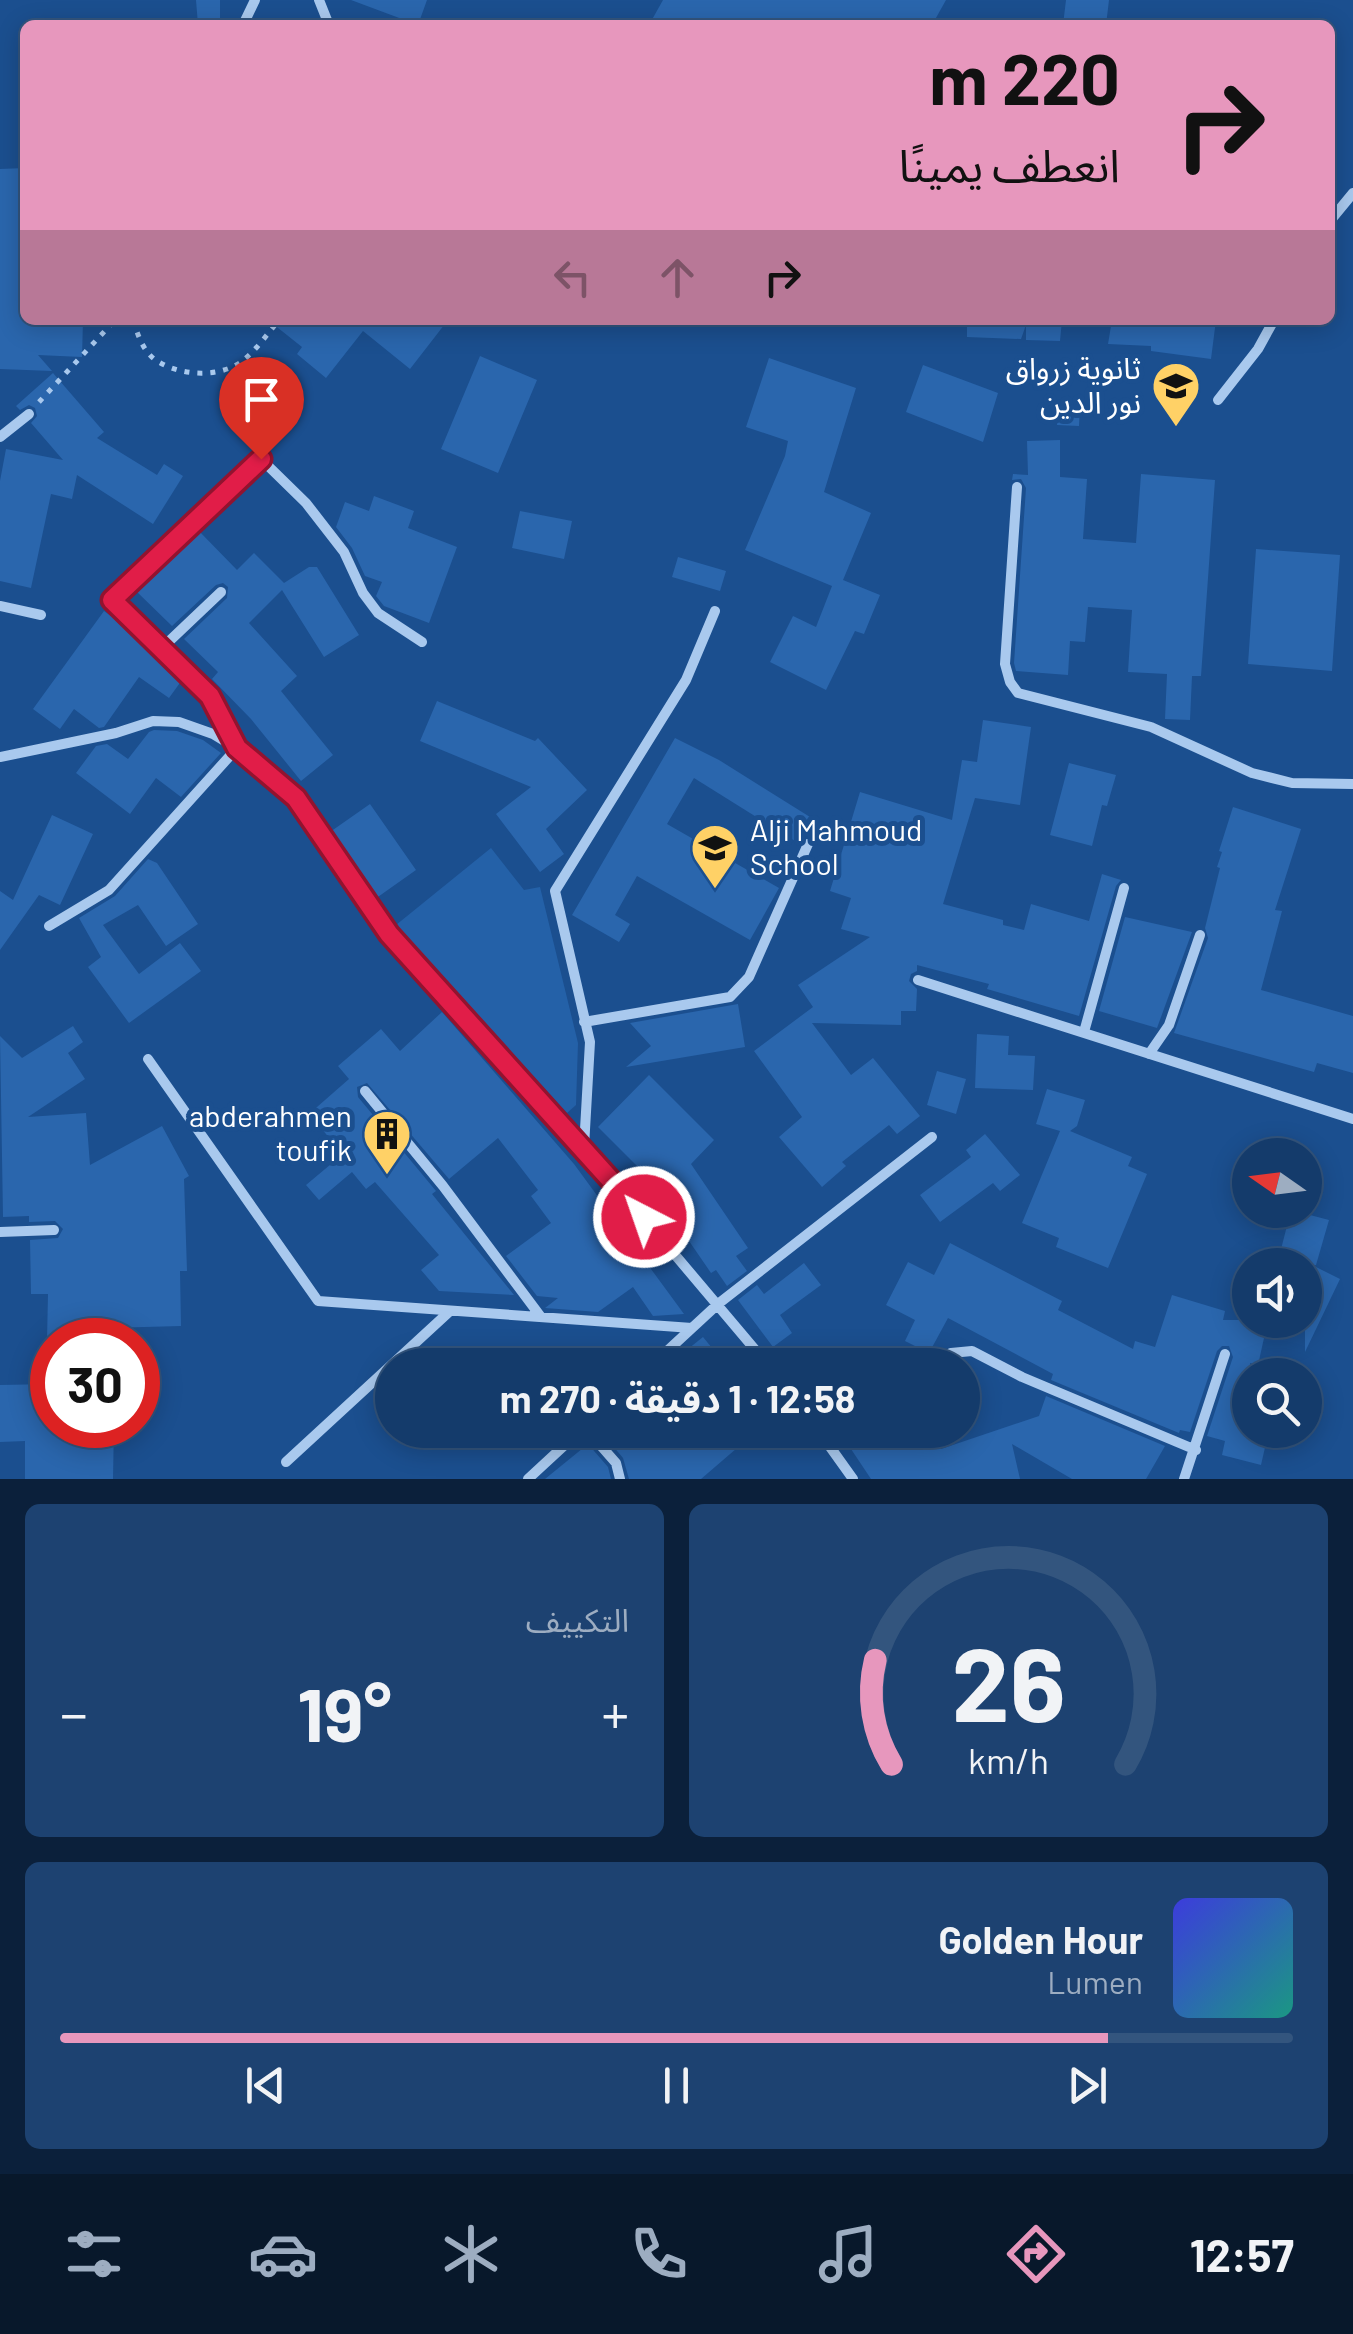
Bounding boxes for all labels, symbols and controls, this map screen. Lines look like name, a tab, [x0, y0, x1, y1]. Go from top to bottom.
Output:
text: 220 m	[929, 35, 1120, 119]
icon: right	[1155, 60, 1285, 190]
text: انعطف يمينًا	[899, 137, 1120, 191]
icon: left	[545, 250, 600, 305]
icon: ahead	[650, 250, 705, 305]
icon: right	[755, 250, 810, 305]
place label: ثانوية زرواق نور الدين	[1006, 349, 1141, 420]
pin	[219, 357, 304, 460]
school or university icon: ثانوية زرواق نور الدين	[1150, 360, 1202, 428]
icon: arrive	[234, 372, 289, 427]
place label: Alji Mahmoud School	[750, 811, 922, 881]
school or university icon: Alji Mahmoud School	[689, 822, 741, 890]
place label: abderahmen toufik	[189, 1097, 352, 1167]
building icon: abderahmen toufik	[361, 1108, 413, 1176]
north arrow	[1232, 1138, 1322, 1228]
map controls	[1232, 1138, 1322, 1448]
position arrow	[592, 1165, 696, 1269]
button: sound	[1232, 1248, 1322, 1338]
speed limit sign: 30	[30, 1318, 160, 1448]
button: search	[1232, 1358, 1322, 1448]
text: 12:58 · 1 دقيقة · 270 m	[500, 1375, 855, 1421]
text: التكييف	[526, 1600, 629, 1638]
text: 26	[951, 1618, 1066, 1743]
text: 19°	[297, 1667, 392, 1757]
text: −	[60, 1679, 88, 1745]
text: +	[601, 1679, 629, 1745]
text: km/h	[968, 1738, 1049, 1781]
text: Golden Hour	[938, 1916, 1143, 1962]
text: Lumen	[1047, 1962, 1143, 2000]
icon: previous	[238, 2058, 293, 2113]
icon: pause	[649, 2058, 704, 2113]
icon: next	[1060, 2058, 1115, 2113]
icon: filters	[59, 2219, 129, 2289]
icon: car	[248, 2219, 318, 2289]
icon: climate	[436, 2219, 506, 2289]
icon: phone	[624, 2219, 694, 2289]
icon: music	[813, 2219, 883, 2289]
icon: directions	[1001, 2219, 1071, 2289]
text: 12:57	[1190, 2227, 1294, 2281]

